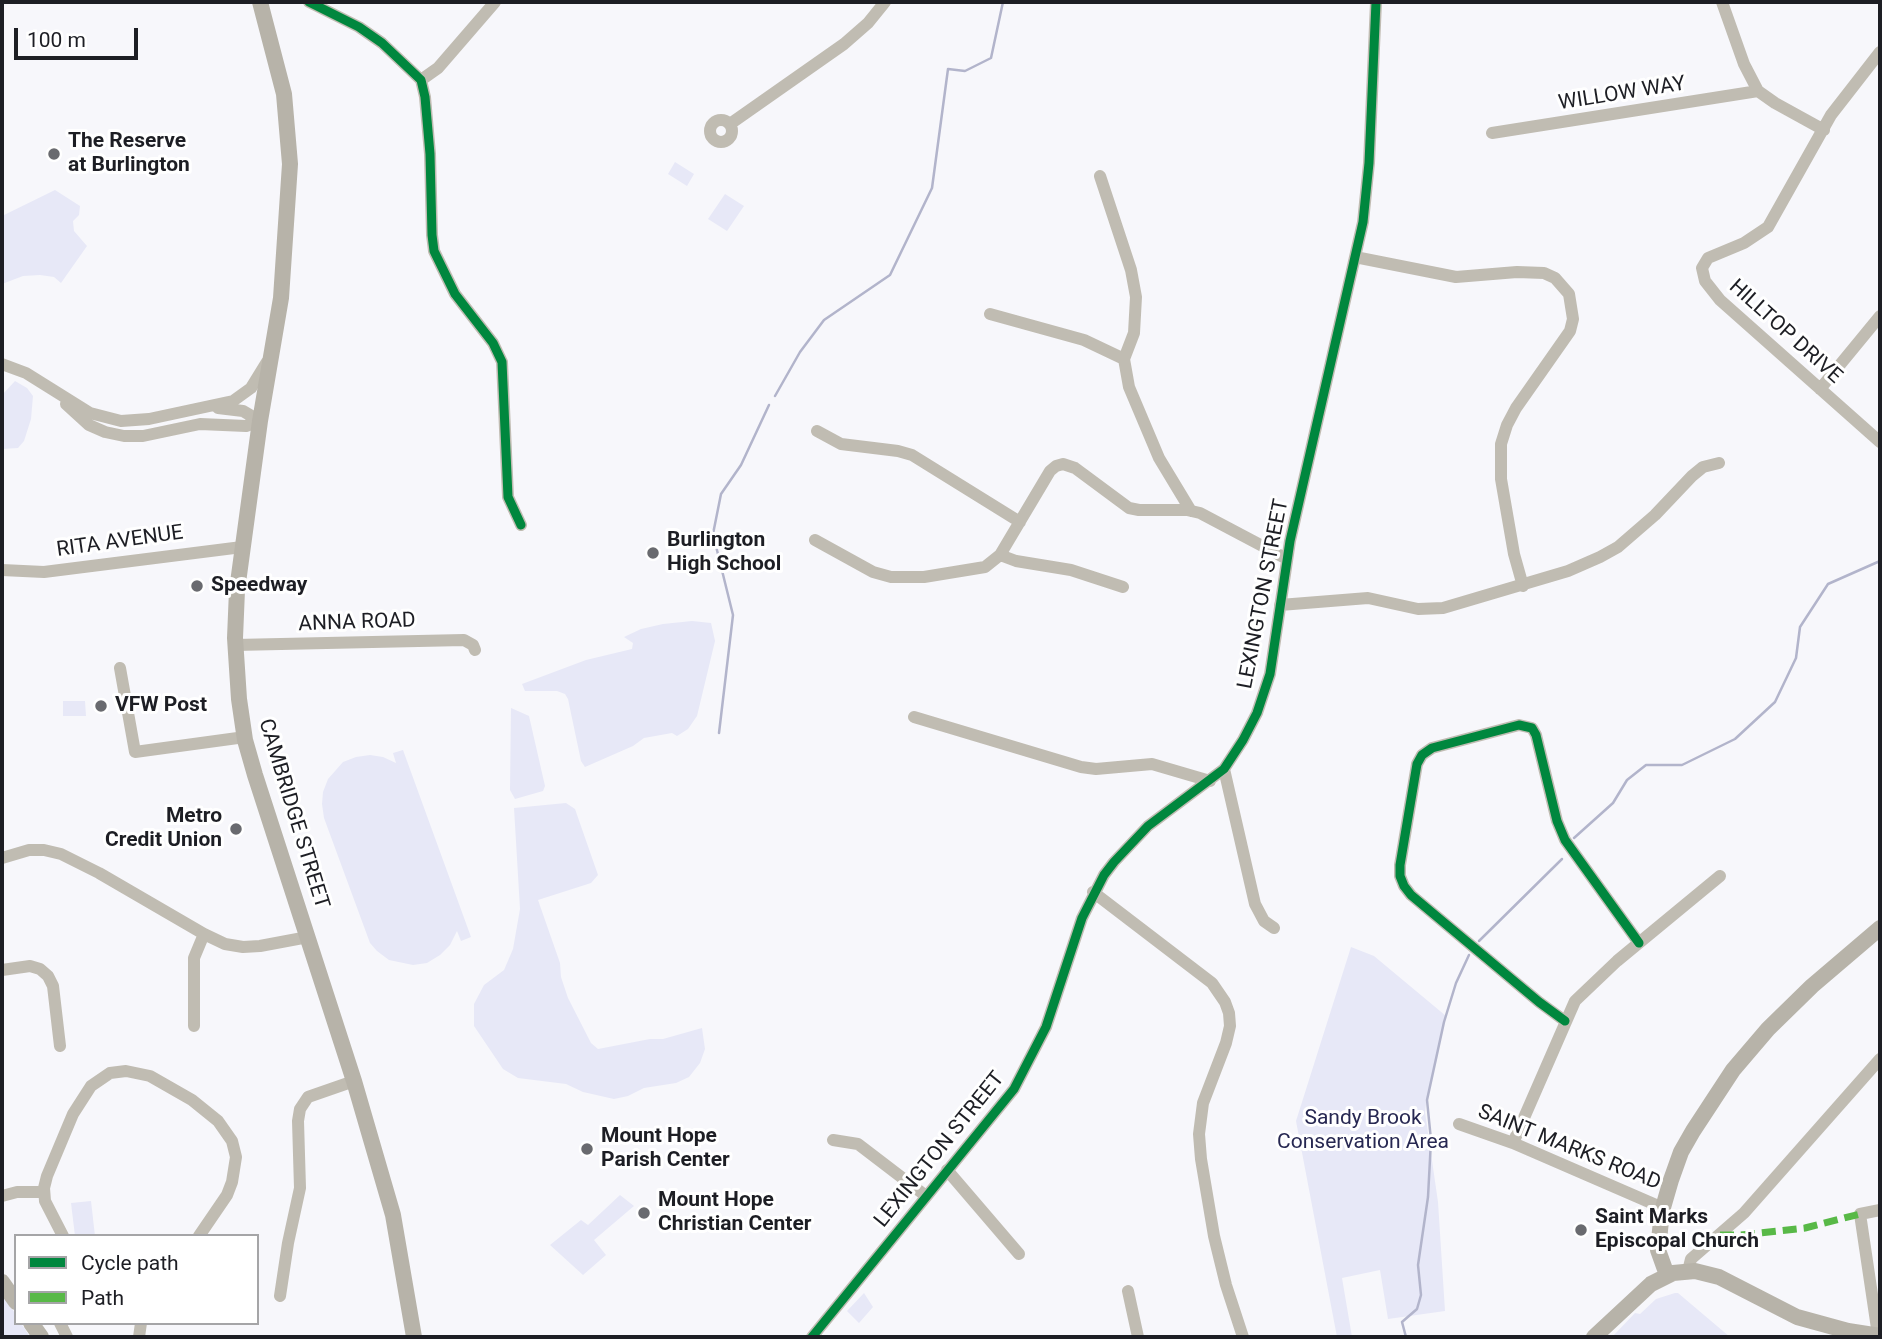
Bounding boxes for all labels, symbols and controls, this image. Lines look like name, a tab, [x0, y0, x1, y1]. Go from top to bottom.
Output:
scale bar	[18, 14, 142, 58]
text: 100 m	[27, 28, 86, 52]
street label: WILLOW WAY	[1557, 72, 1687, 116]
place label: The Reserve at Burlington	[68, 129, 190, 179]
marker: The Reserve at Burlington	[46, 146, 62, 162]
street label: HILLTOP DRIVE	[1723, 275, 1847, 389]
street label: LEXINGTON STREET	[1233, 497, 1295, 691]
street label: RITA AVENUE	[55, 521, 185, 563]
place label: Burlington High School	[667, 528, 781, 578]
marker: Burlington High School	[645, 545, 661, 561]
place label: Speedway	[211, 573, 307, 599]
marker: Speedway	[189, 578, 205, 594]
street label: ANNA ROAD	[298, 608, 416, 638]
place label: VFW Post	[115, 693, 207, 719]
marker: VFW Post	[93, 698, 109, 714]
street label: CAMBRIDGE STREET	[252, 716, 334, 912]
place label: Metro Credit Union	[105, 804, 222, 854]
marker: Metro Credit Union	[228, 821, 244, 837]
street label: LEXINGTON STREET	[870, 1067, 1010, 1233]
street label: SAINT MARKS ROAD	[1474, 1100, 1664, 1196]
park label: Sandy Brook Conservation Area	[1277, 1106, 1449, 1156]
place label: Mount Hope Parish Center	[601, 1124, 730, 1174]
marker: Mount Hope Parish Center	[579, 1141, 595, 1157]
place label: Mount Hope Christian Center	[658, 1188, 811, 1238]
marker: Mount Hope Christian Center	[636, 1205, 652, 1221]
place label: Saint Marks Episcopal Church	[1595, 1205, 1759, 1255]
marker: Saint Marks Episcopal Church	[1573, 1222, 1589, 1238]
legend	[14, 1234, 259, 1325]
text: Cycle path	[81, 1251, 179, 1275]
text: Path	[81, 1286, 124, 1310]

